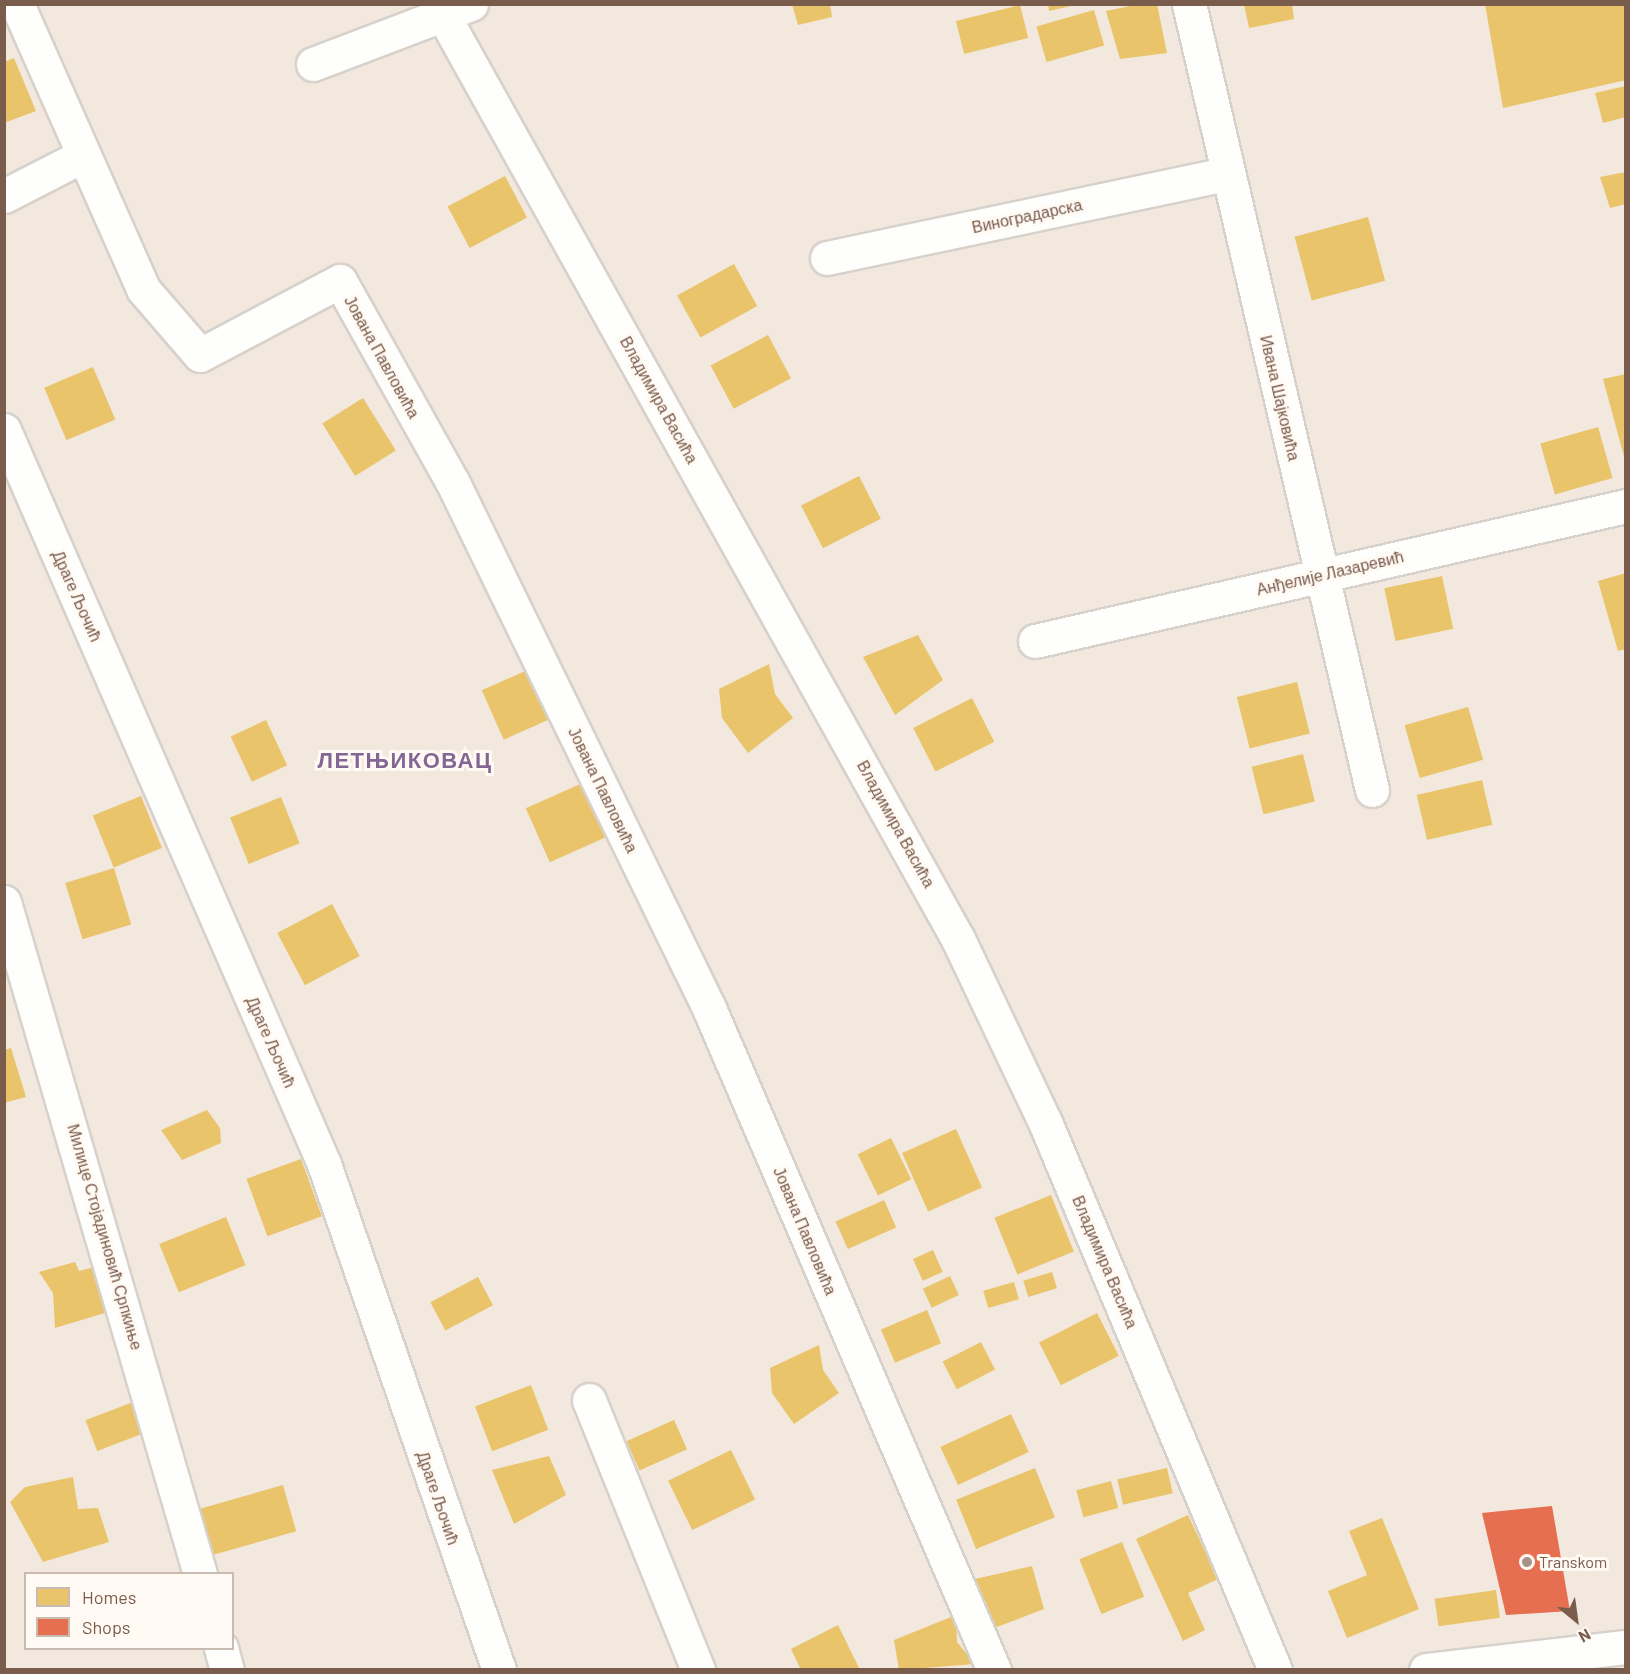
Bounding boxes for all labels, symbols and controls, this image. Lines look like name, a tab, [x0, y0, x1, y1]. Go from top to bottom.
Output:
street label: Виноградарска	[970, 195, 1084, 237]
street label: Јована Павловића	[340, 292, 424, 422]
street label: Владимира Васића	[616, 333, 702, 467]
street label: Ивана Шајковића	[1256, 333, 1304, 463]
street label: Драге Љочић	[48, 547, 106, 645]
street label: Анђелије Лазаревић	[1255, 547, 1405, 599]
street label: Јована Павловића	[564, 724, 642, 856]
district label: ЛЕТЊИКОВАЦ	[317, 747, 493, 773]
street label: Владимира Васића	[853, 757, 939, 891]
street label: Драге Љочић	[242, 993, 300, 1091]
street label: Милице Стојадиновић Српкиње	[63, 1122, 147, 1352]
street label: Јована Павловића	[769, 1164, 841, 1298]
street label: Владимира Васића	[1068, 1193, 1142, 1331]
street label: Драге Љочић	[413, 1449, 463, 1547]
place label: Transkom	[1539, 1552, 1607, 1572]
marker: Transkom	[1520, 1555, 1534, 1569]
legend	[24, 1572, 234, 1650]
text: Homes	[82, 1586, 136, 1608]
north arrow	[1546, 1590, 1606, 1650]
text: Shops	[82, 1616, 131, 1638]
text: N	[1576, 1625, 1594, 1647]

